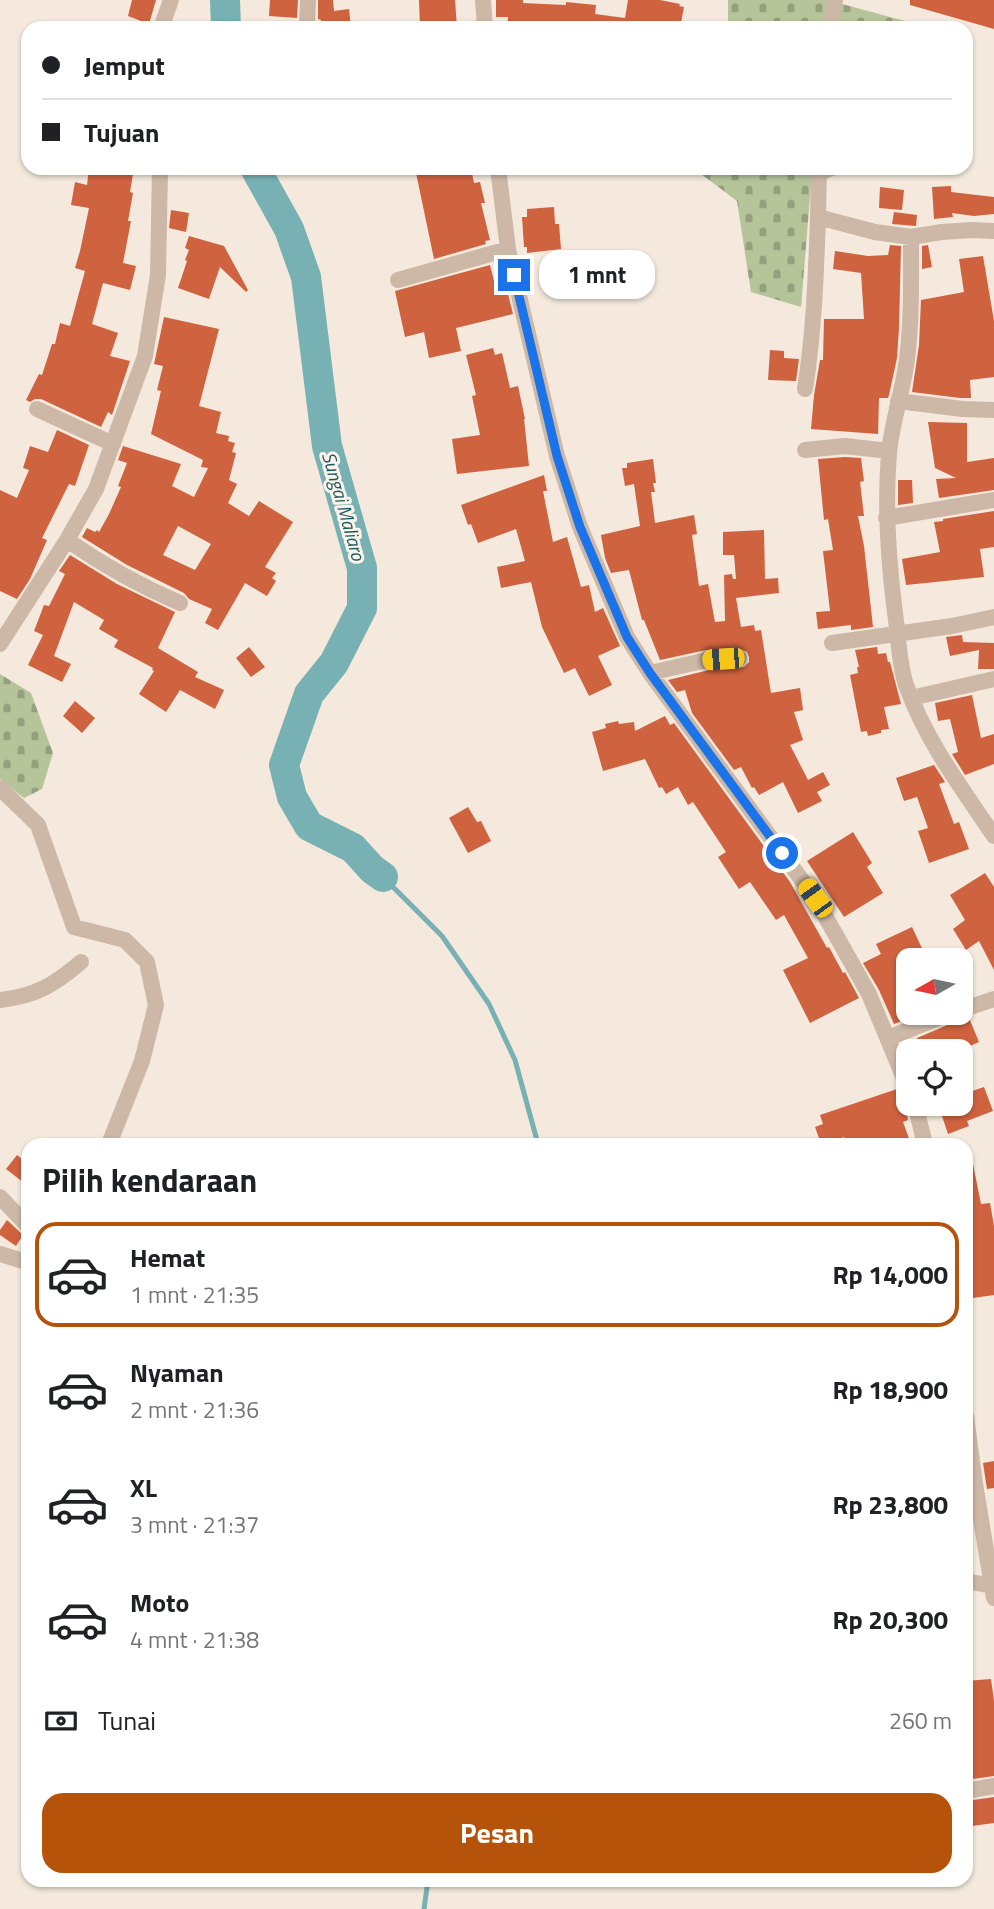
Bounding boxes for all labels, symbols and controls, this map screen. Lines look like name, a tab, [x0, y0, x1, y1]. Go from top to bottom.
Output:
text: Jemput	[84, 46, 165, 85]
text: Tujuan	[84, 113, 159, 152]
callout: 1 mnt	[538, 250, 654, 300]
text: 1 mnt	[568, 257, 626, 292]
route end	[498, 259, 530, 291]
water label: Sungai Maliaro	[315, 448, 374, 564]
car	[702, 647, 745, 671]
route start	[766, 837, 798, 869]
car	[795, 875, 836, 921]
north arrow	[896, 948, 973, 1026]
map controls	[896, 948, 973, 1116]
button: locate	[896, 1039, 973, 1116]
text: Pilih kendaraan	[42, 1156, 257, 1204]
text: Hemat	[130, 1238, 205, 1277]
icon: car	[46, 1243, 109, 1306]
text: Rp 14,000	[832, 1255, 948, 1294]
text: 1 mnt · 21:35	[130, 1277, 259, 1312]
text: Nyaman	[130, 1353, 224, 1392]
icon: car	[46, 1358, 109, 1421]
text: Rp 18,900	[832, 1370, 948, 1409]
text: 2 mnt · 21:36	[130, 1392, 259, 1427]
text: XL	[130, 1468, 157, 1507]
icon: car	[46, 1473, 109, 1536]
text: Rp 23,800	[832, 1485, 948, 1524]
text: 3 mnt · 21:37	[130, 1507, 259, 1542]
text: Moto	[130, 1583, 189, 1622]
icon: car	[46, 1588, 109, 1651]
text: Rp 20,300	[832, 1600, 948, 1639]
text: 4 mnt · 21:38	[130, 1622, 259, 1657]
text: Tunai	[98, 1701, 156, 1740]
icon: cash	[42, 1702, 80, 1740]
text: 260 m	[889, 1703, 952, 1738]
button: Pesan	[42, 1793, 952, 1873]

